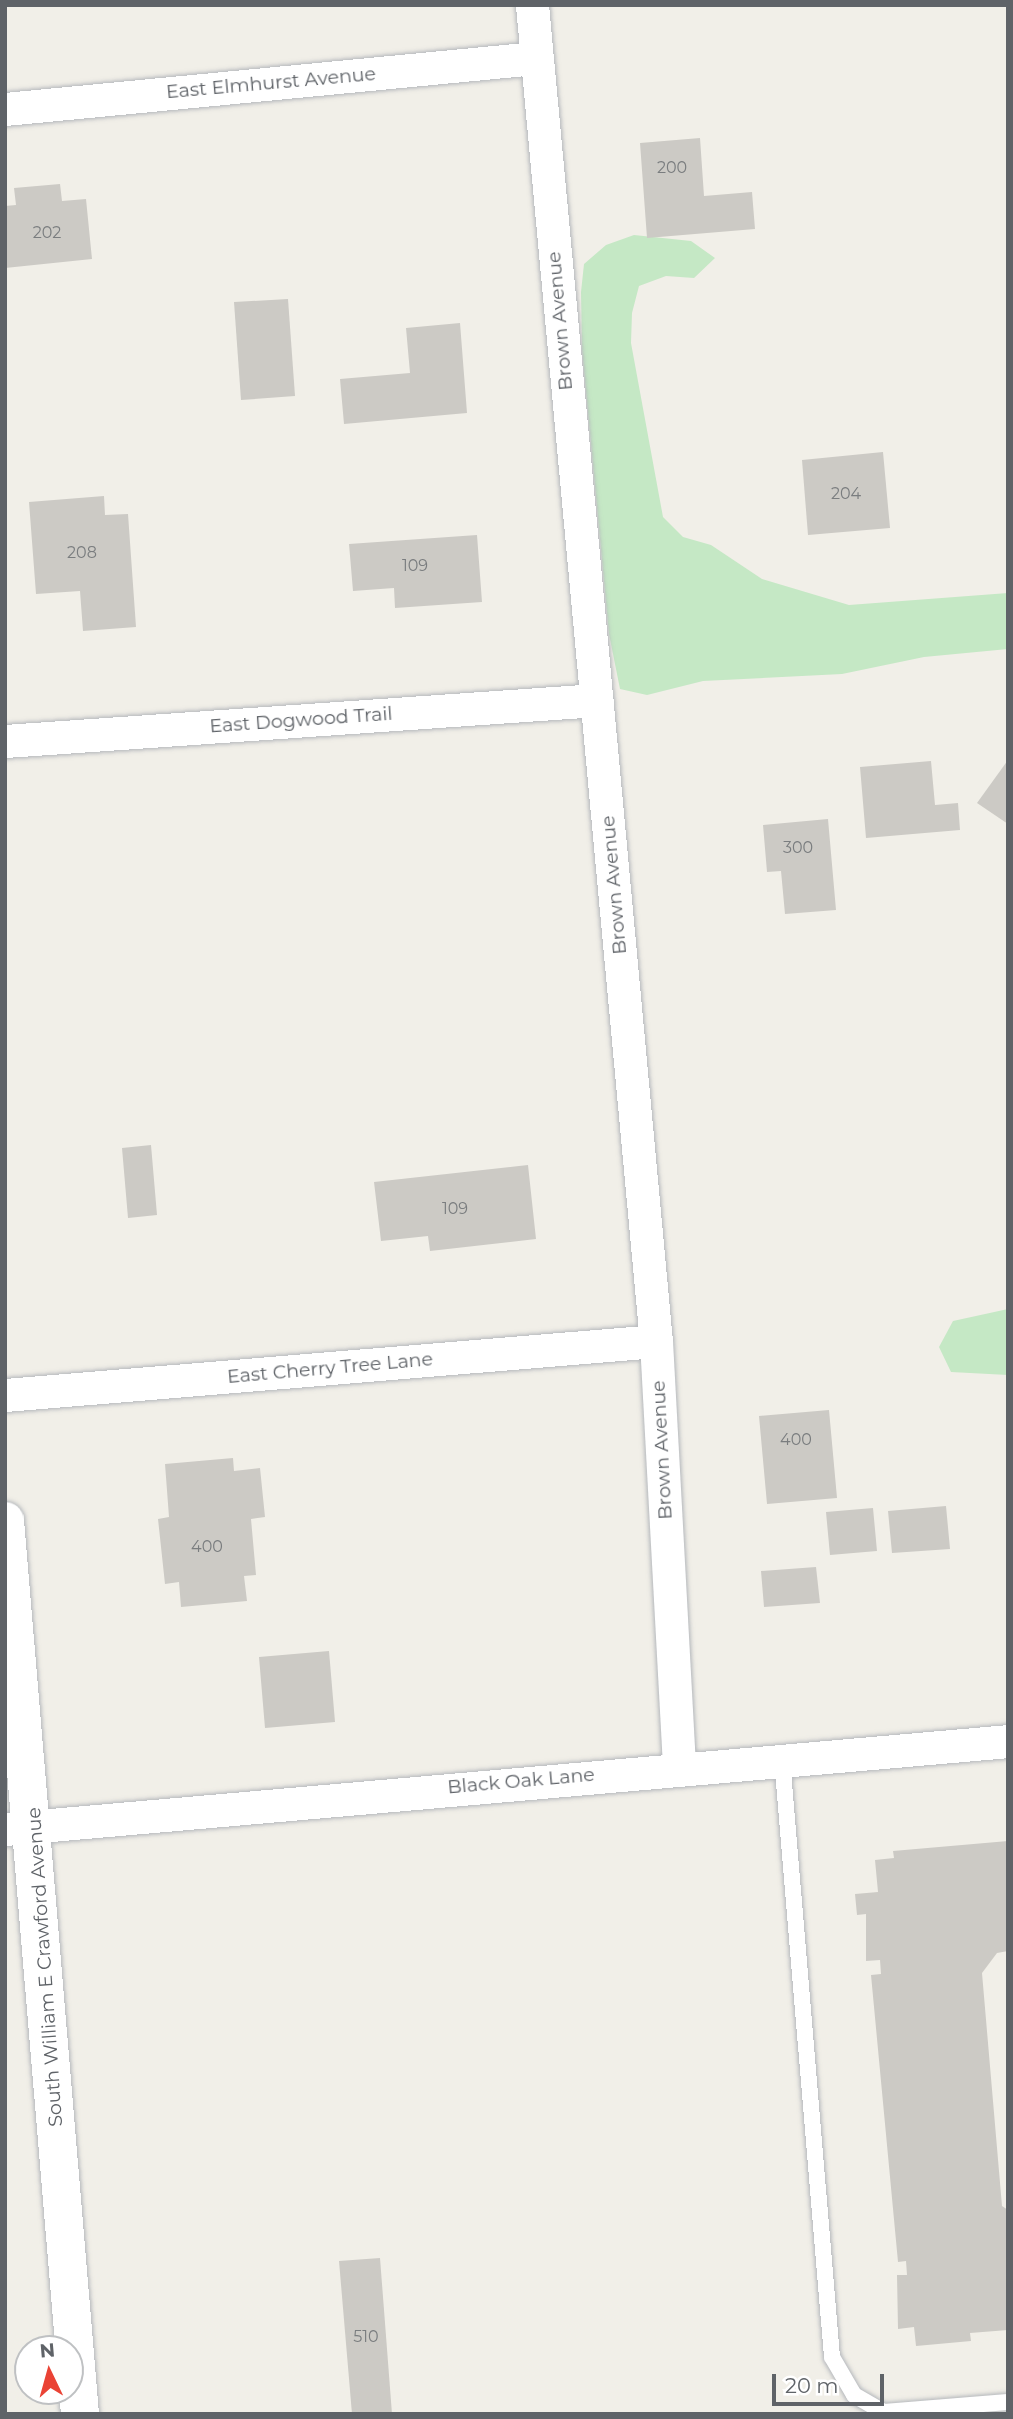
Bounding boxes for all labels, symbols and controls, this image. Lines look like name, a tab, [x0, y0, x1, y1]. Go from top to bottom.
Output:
street label: East Elmhurst Avenue	[165, 62, 377, 104]
house number: 200	[657, 158, 687, 178]
house number: 202	[33, 223, 61, 243]
street label: Brown Avenue	[543, 250, 577, 392]
house number: 204	[831, 484, 861, 504]
house number: 208	[67, 543, 97, 563]
house number: 109	[402, 556, 428, 576]
street label: East Dogwood Trail	[209, 702, 393, 738]
street label: Brown Avenue	[597, 814, 631, 956]
house number: 300	[783, 838, 813, 858]
house number: 109	[442, 1199, 468, 1219]
street label: East Cherry Tree Lane	[226, 1348, 434, 1388]
street label: Brown Avenue	[647, 1380, 677, 1520]
house number: 400	[780, 1430, 812, 1450]
house number: 400	[191, 1537, 223, 1557]
street label: Black Oak Lane	[446, 1763, 596, 1799]
street label: South William E Crawford Avenue	[22, 1806, 68, 2128]
house number: 510	[353, 2327, 379, 2347]
north arrow	[14, 2335, 84, 2405]
text: N	[39, 2338, 56, 2363]
scale bar	[775, 2360, 887, 2404]
text: 20 m	[785, 2373, 839, 2398]

